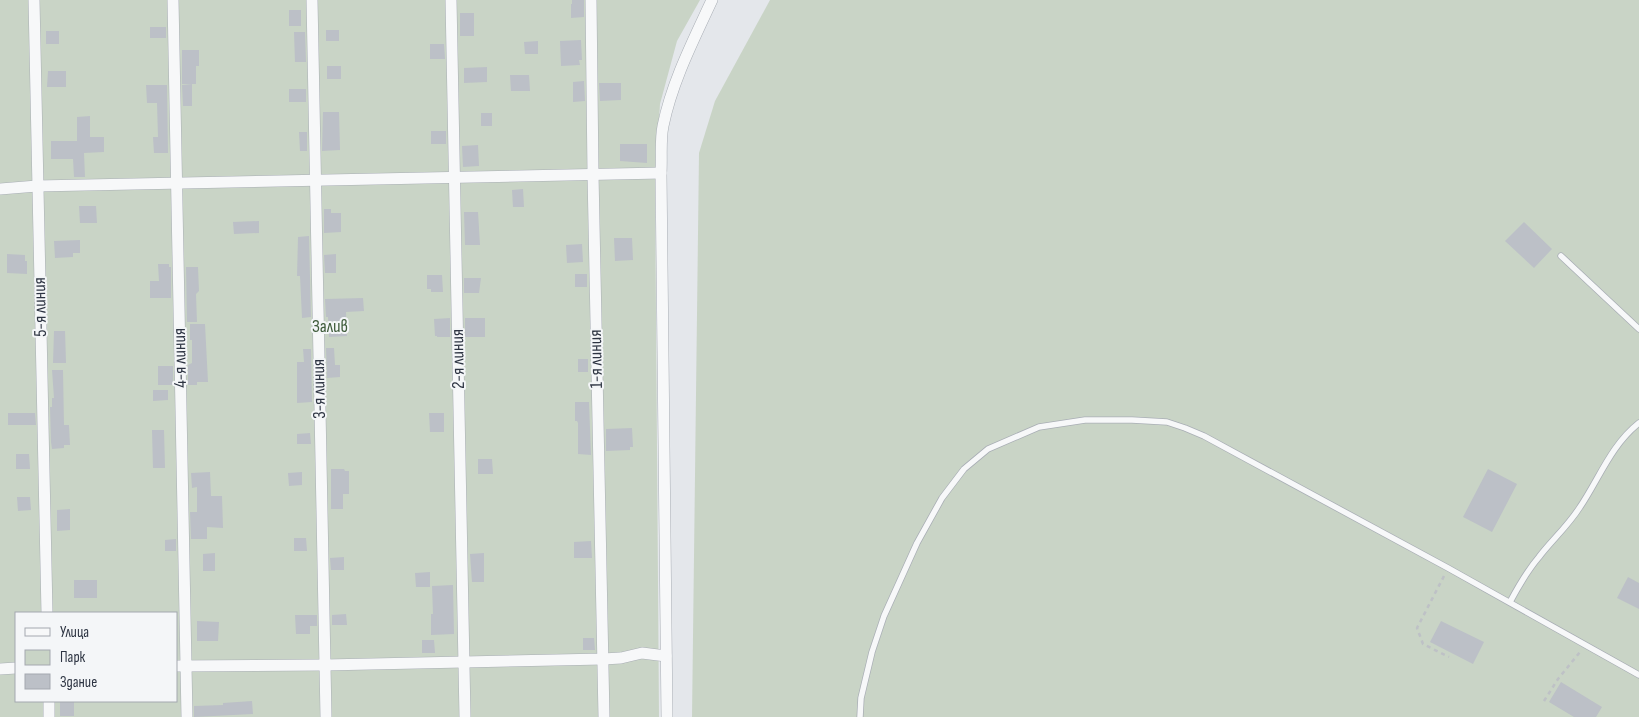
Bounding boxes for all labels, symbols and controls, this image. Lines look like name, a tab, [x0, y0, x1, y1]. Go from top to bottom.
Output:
street label: 5-я линия	[29, 277, 51, 337]
park label: Залив	[312, 316, 348, 337]
street label: 4-я линия	[169, 328, 191, 388]
street label: 2-я линия	[447, 329, 469, 389]
street label: 1-я линия	[585, 329, 607, 389]
street label: 3-я линия	[308, 359, 330, 419]
legend	[15, 612, 178, 702]
text: Улица	[60, 623, 89, 642]
text: Парк	[60, 648, 86, 667]
text: Здание	[60, 673, 97, 692]

